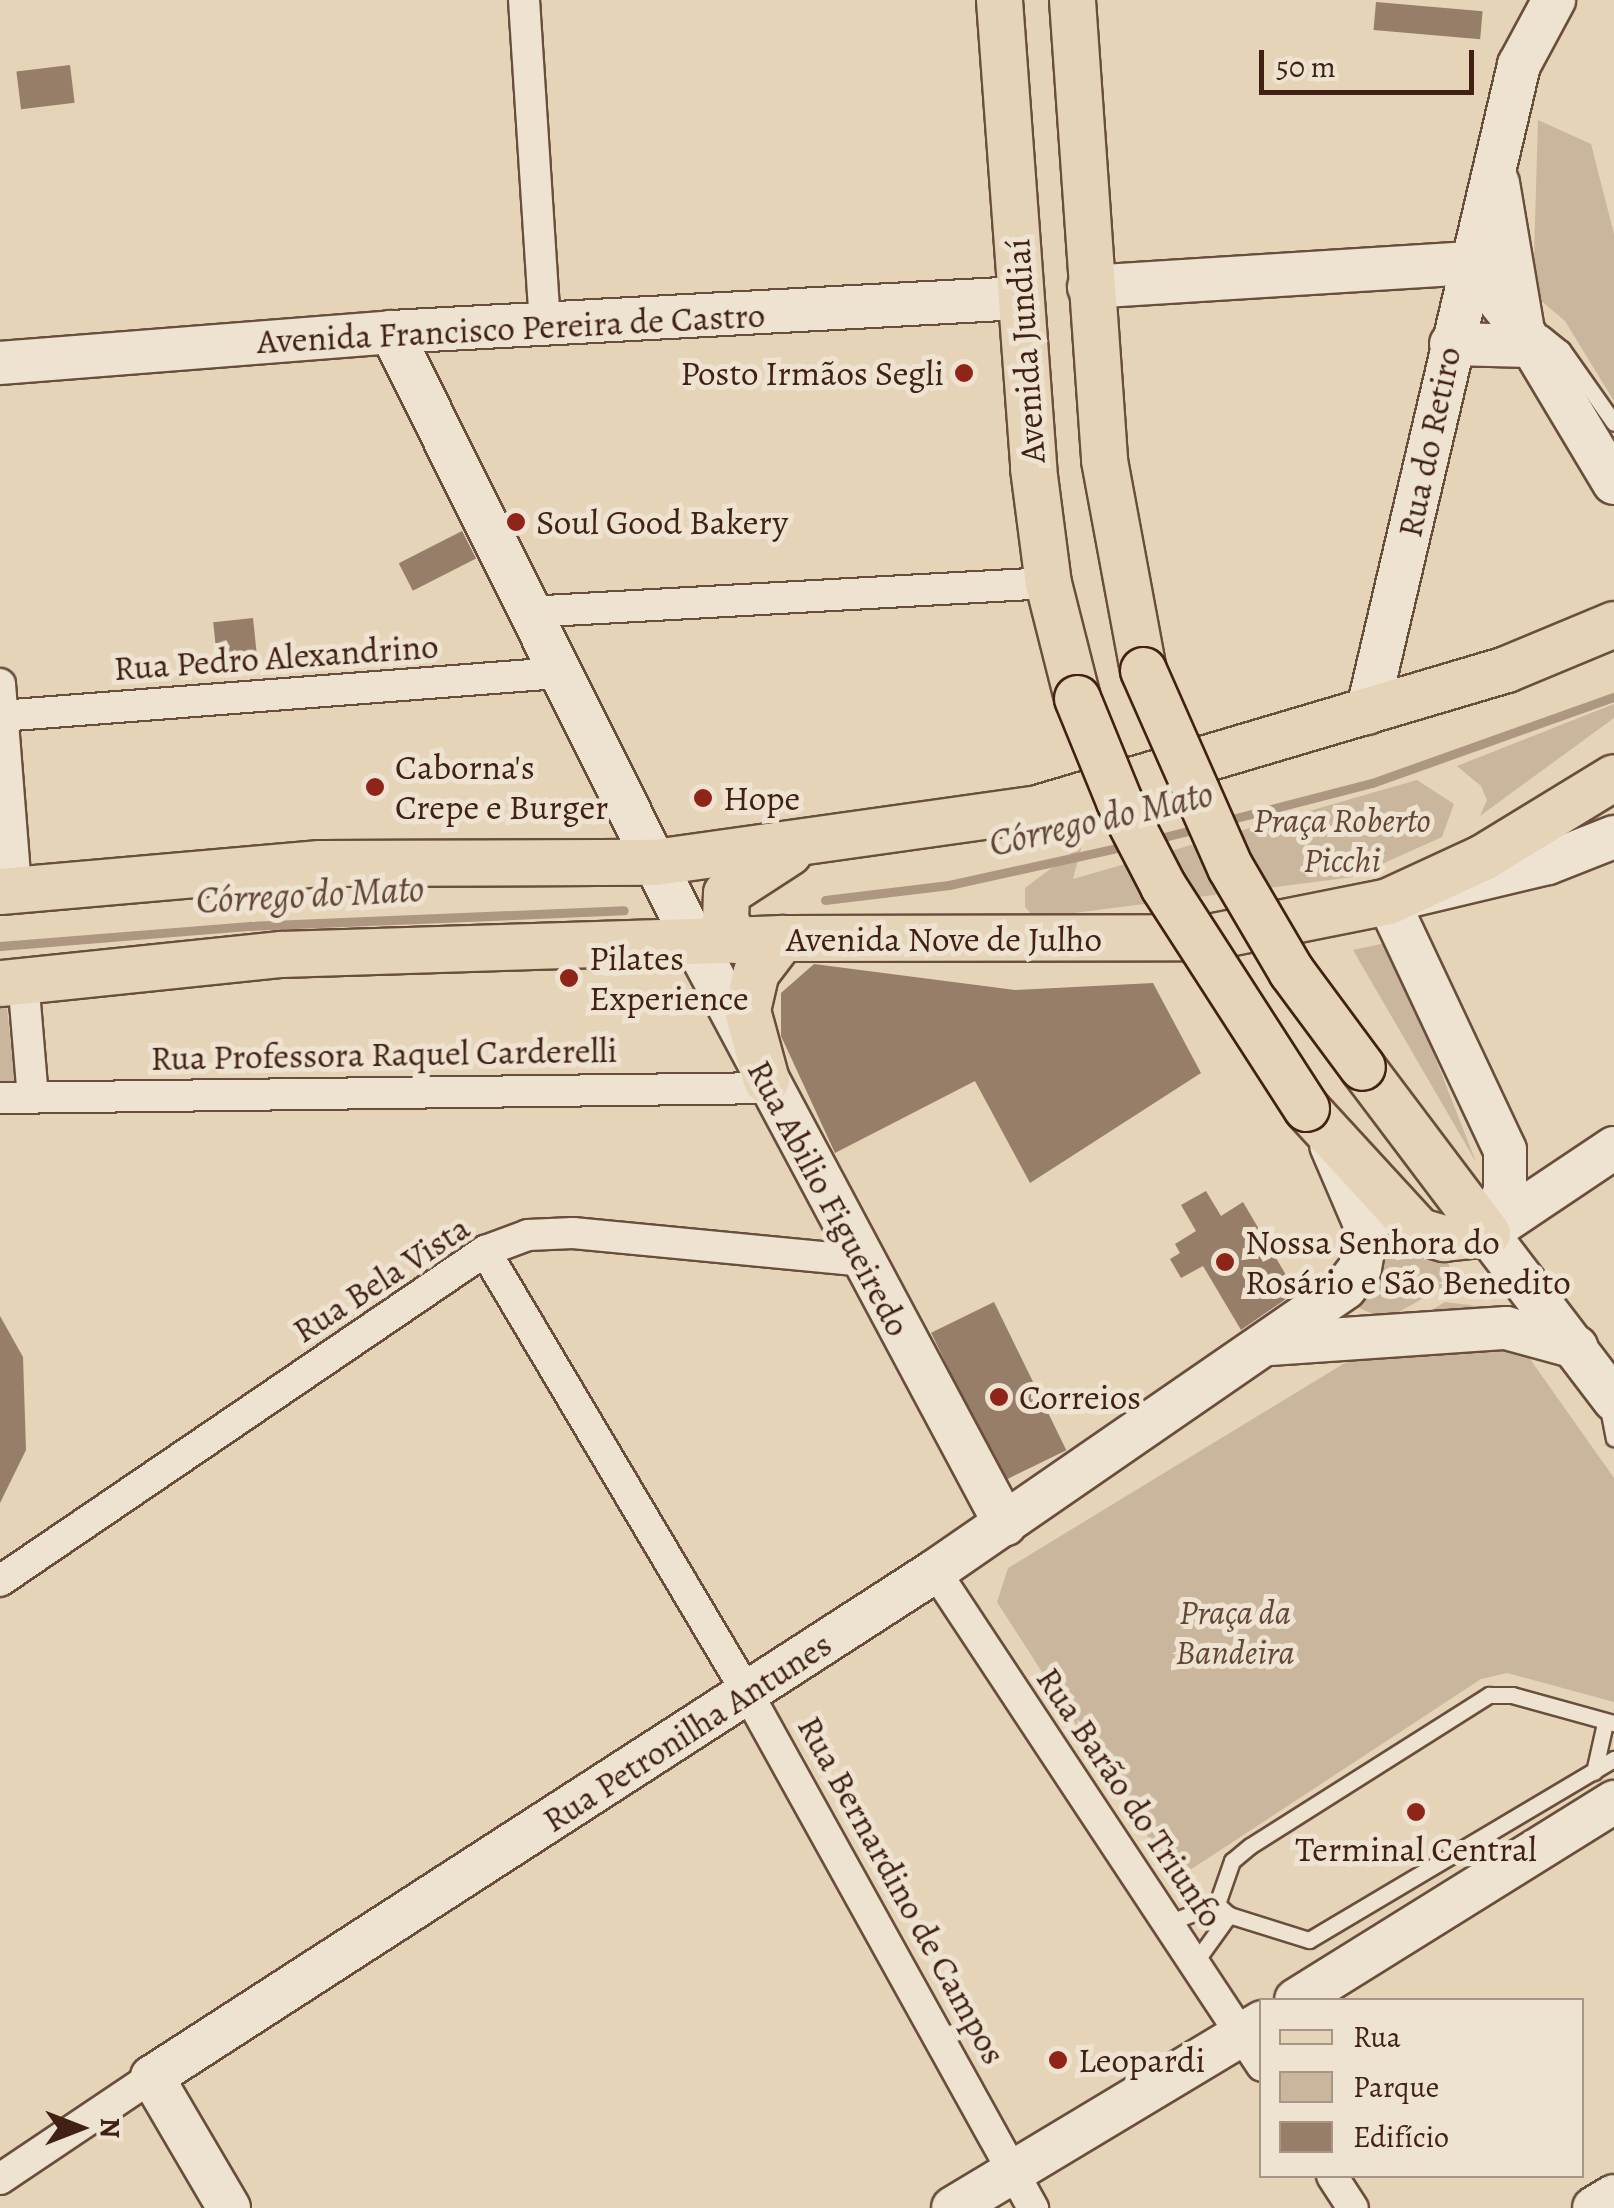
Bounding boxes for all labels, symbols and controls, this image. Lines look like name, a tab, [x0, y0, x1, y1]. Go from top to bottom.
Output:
scale bar	[1264, 30, 1479, 92]
text: 50 m	[1276, 47, 1336, 87]
street label: Avenida Jundiaí	[996, 237, 1054, 465]
street label: Avenida Francisco Pereira de Castro	[256, 294, 766, 362]
street label: Rua do Retiro	[1388, 343, 1470, 541]
place label: Posto Irmãos Segli	[680, 352, 944, 394]
marker: Posto Irmãos Segli	[953, 362, 975, 384]
place label: Soul Good Bakery	[536, 501, 788, 543]
marker: Soul Good Bakery	[505, 511, 527, 533]
street label: Rua Pedro Alexandrino	[112, 625, 440, 689]
place label: Caborna's Crepe e Burger	[395, 746, 608, 828]
water label: Córrego do Mato	[985, 771, 1217, 867]
marker: Caborna's Crepe e Burger	[364, 776, 386, 798]
place label: Hope	[723, 777, 800, 819]
marker: Hope	[692, 787, 714, 809]
park label: Praça Roberto Picchi	[1253, 799, 1431, 881]
water label: Córrego do Mato	[195, 866, 425, 924]
street label: Avenida Nove de Julho	[786, 918, 1102, 960]
place label: Pilates Experience	[589, 937, 749, 1019]
marker: Pilates Experience	[558, 967, 580, 989]
street label: Rua Professora Raquel Carderelli	[150, 1029, 618, 1079]
street label: Rua Abilio Figueiredo	[738, 1053, 920, 1343]
street label: Rua Bela Vista	[285, 1206, 477, 1352]
place label: Nossa Senhora do Rosário e São Benedito	[1245, 1221, 1571, 1303]
marker: Nossa Senhora do Rosário e São Benedito	[1214, 1251, 1236, 1273]
place label: Correios	[1019, 1376, 1141, 1418]
marker: Correios	[988, 1386, 1010, 1408]
park label: Praça da Bandeira	[1175, 1591, 1295, 1673]
street label: Rua Petronilha Antunes	[535, 1623, 839, 1841]
street label: Rua Barão do Triunfo	[1027, 1659, 1233, 1935]
street label: Rua Bernardino de Campos	[789, 1709, 1015, 2071]
marker: Terminal Central	[1405, 1801, 1427, 1823]
place label: Terminal Central	[1295, 1828, 1537, 1870]
legend	[1259, 1998, 1584, 2178]
text: Rua	[1353, 2017, 1401, 2057]
place label: Leopardi	[1078, 2039, 1205, 2081]
marker: Leopardi	[1047, 2049, 1069, 2071]
text: Parque	[1353, 2067, 1439, 2107]
north arrow	[30, 2078, 130, 2178]
text: Edifício	[1353, 2117, 1449, 2157]
text: N	[91, 2118, 129, 2138]

